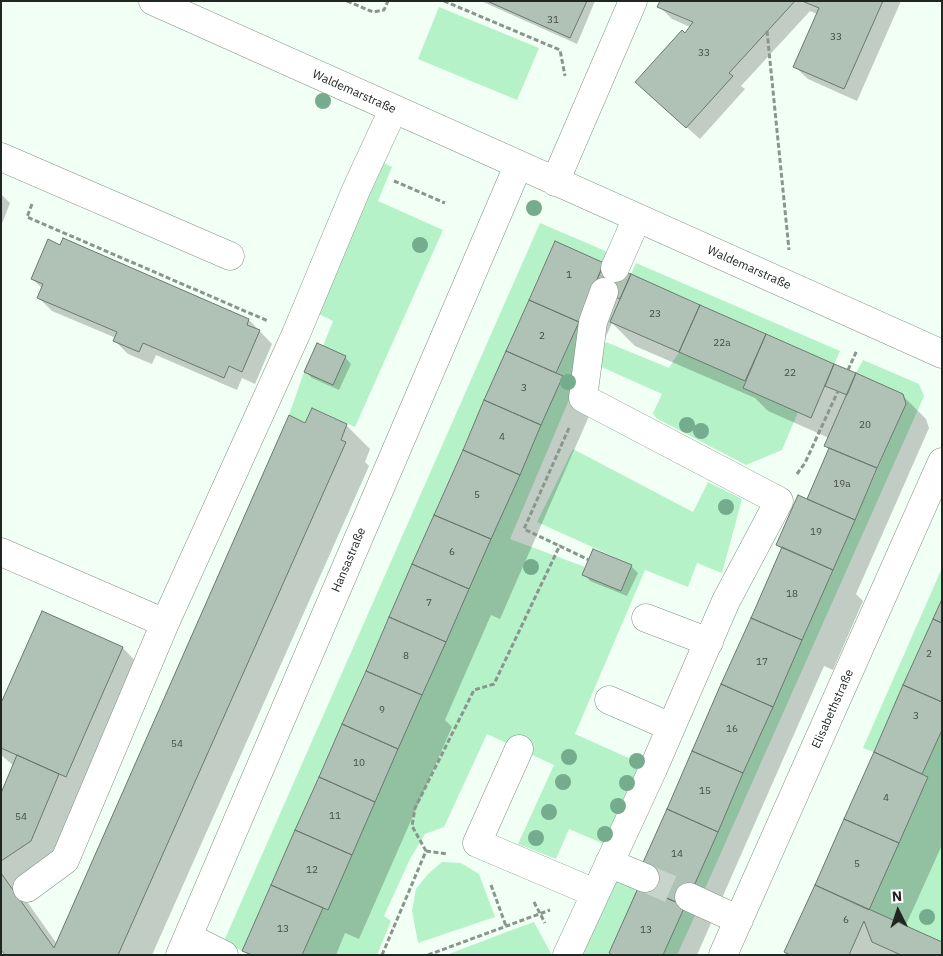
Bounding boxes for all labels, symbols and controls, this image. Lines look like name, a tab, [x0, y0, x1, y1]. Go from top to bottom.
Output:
house number: 31	[547, 14, 559, 26]
house number: 33	[830, 31, 842, 43]
house number: 33	[698, 47, 710, 59]
street label: Waldemarstraße	[310, 67, 398, 117]
street label: Waldemarstraße	[705, 243, 793, 293]
house number: 1	[566, 269, 572, 281]
house number: 23	[649, 308, 661, 320]
house number: 2	[539, 330, 545, 342]
house number: 22a	[713, 337, 731, 349]
house number: 22	[784, 367, 796, 379]
house number: 3	[521, 382, 527, 394]
house number: 20	[859, 419, 871, 431]
house number: 4	[499, 431, 505, 443]
house number: 19a	[833, 478, 851, 490]
house number: 5	[474, 489, 480, 501]
street label: Hansastraße	[329, 525, 369, 595]
house number: 19	[810, 526, 822, 538]
house number: 6	[449, 546, 455, 558]
house number: 18	[786, 588, 798, 600]
house number: 7	[426, 597, 432, 609]
house number: 2	[926, 648, 932, 660]
house number: 8	[403, 650, 409, 662]
house number: 17	[756, 656, 768, 668]
street label: Elisabethstraße	[809, 667, 857, 751]
house number: 9	[379, 704, 385, 716]
house number: 3	[913, 710, 919, 722]
house number: 16	[726, 723, 738, 735]
house number: 54	[171, 738, 183, 750]
house number: 10	[353, 757, 365, 769]
house number: 15	[699, 785, 711, 797]
house number: 4	[883, 792, 889, 804]
house number: 11	[329, 810, 341, 822]
house number: 54	[15, 811, 27, 823]
house number: 14	[671, 848, 683, 860]
house number: 5	[854, 858, 860, 870]
house number: 12	[306, 864, 318, 876]
north arrow	[873, 886, 923, 936]
text: N	[891, 887, 903, 905]
house number: 6	[843, 914, 849, 926]
house number: 13	[277, 923, 289, 935]
house number: 13	[640, 924, 652, 936]

